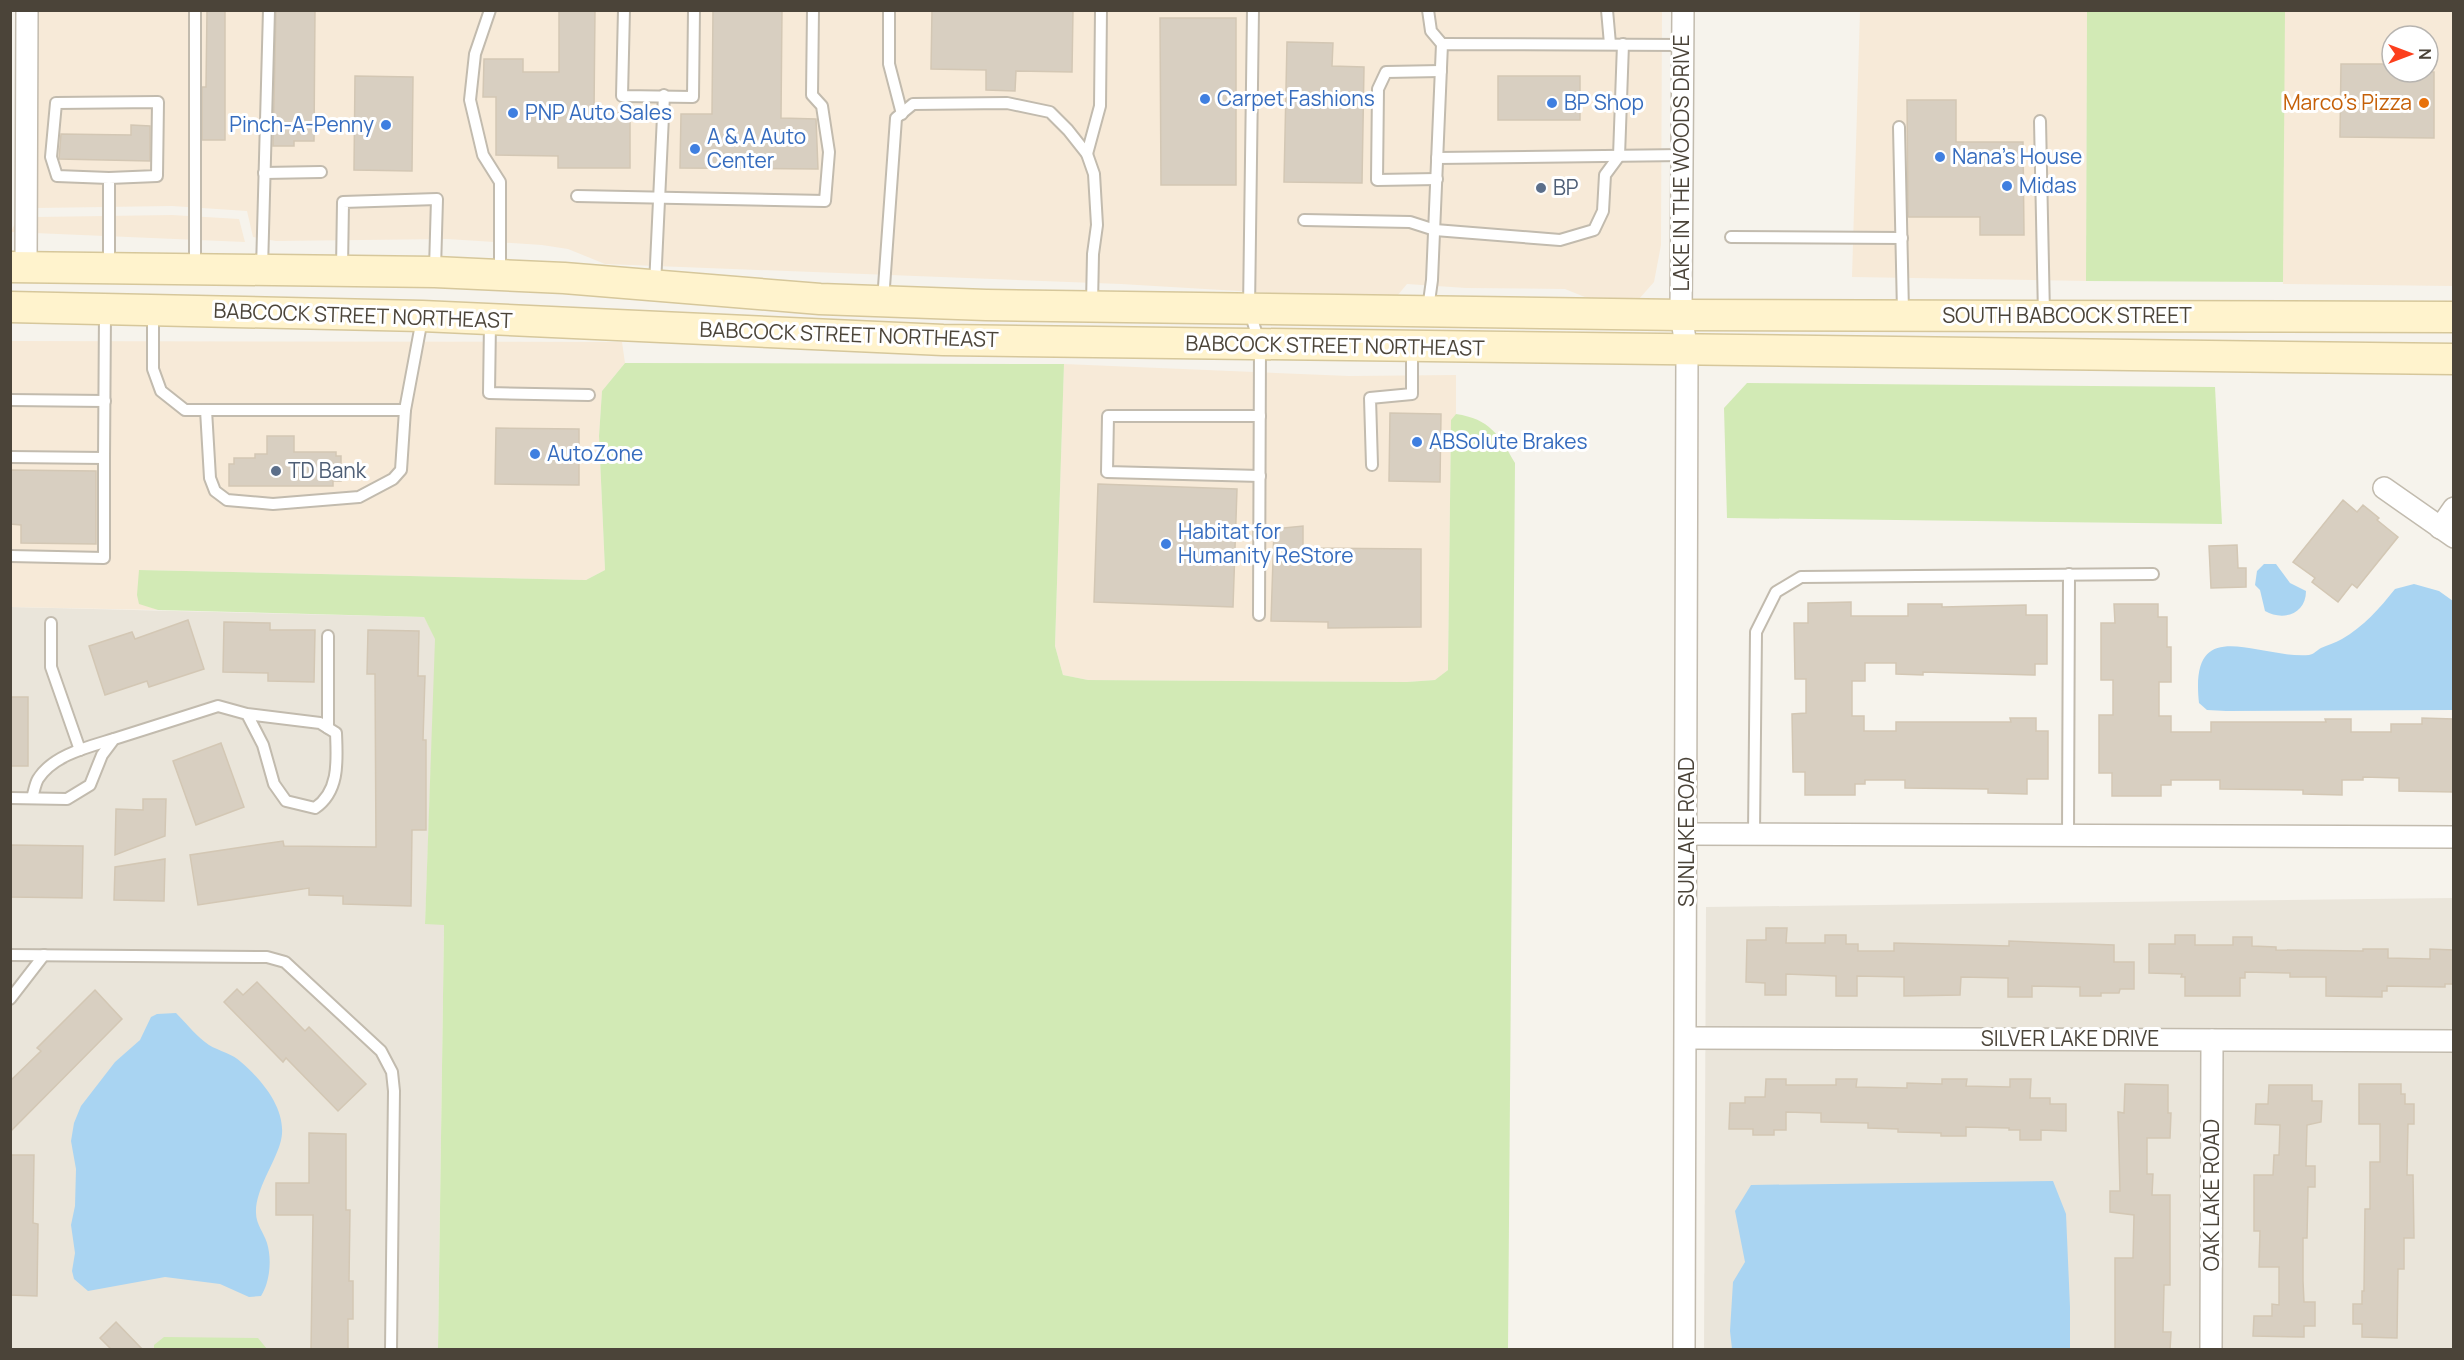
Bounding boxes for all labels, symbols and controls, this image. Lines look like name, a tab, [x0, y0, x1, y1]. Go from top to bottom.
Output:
north arrow	[2380, 24, 2440, 84]
street label: LAKE IN THE WOODS DRIVE	[1667, 35, 1695, 291]
text: N	[2414, 48, 2436, 60]
place label: Carpet Fashions	[1217, 84, 1375, 112]
place label: BP Shop	[1564, 88, 1644, 116]
place label: Marco's Pizza	[2283, 88, 2412, 116]
marker: Carpet Fashions	[1198, 92, 1212, 106]
marker: BP Shop	[1545, 96, 1559, 110]
marker: Marco's Pizza	[2417, 96, 2431, 110]
place label: PNP Auto Sales	[525, 98, 672, 126]
marker: PNP Auto Sales	[506, 106, 520, 120]
place label: Pinch-A-Penny	[229, 110, 374, 138]
marker: Pinch-A-Penny	[379, 118, 393, 132]
place label: A & A Auto Center	[707, 122, 806, 174]
marker: A & A Auto Center	[688, 142, 702, 156]
place label: Nana's House	[1952, 142, 2082, 170]
marker: Nana's House	[1933, 150, 1947, 164]
place label: Midas	[2019, 171, 2077, 199]
place label: BP	[1553, 173, 1579, 201]
marker: Midas	[2000, 179, 2014, 193]
marker: BP	[1534, 181, 1548, 195]
street label: BABCOCK STREET NORTHEAST	[213, 296, 514, 334]
street label: SOUTH BABCOCK STREET	[1942, 301, 2192, 329]
street label: BABCOCK STREET NORTHEAST	[699, 315, 1000, 353]
street label: BABCOCK STREET NORTHEAST	[1185, 328, 1485, 362]
place label: ABSolute Brakes	[1429, 427, 1588, 455]
marker: ABSolute Brakes	[1410, 435, 1424, 449]
place label: AutoZone	[547, 439, 643, 467]
marker: AutoZone	[528, 447, 542, 461]
place label: TD Bank	[288, 456, 367, 484]
marker: TD Bank	[269, 464, 283, 478]
place label: Habitat for Humanity ReStore	[1178, 517, 1354, 569]
marker: Habitat for Humanity ReStore	[1159, 537, 1173, 551]
street label: SUNLAKE ROAD	[1672, 757, 1700, 907]
street label: SILVER LAKE DRIVE	[1981, 1024, 2159, 1052]
street label: OAK LAKE ROAD	[2197, 1119, 2225, 1271]

